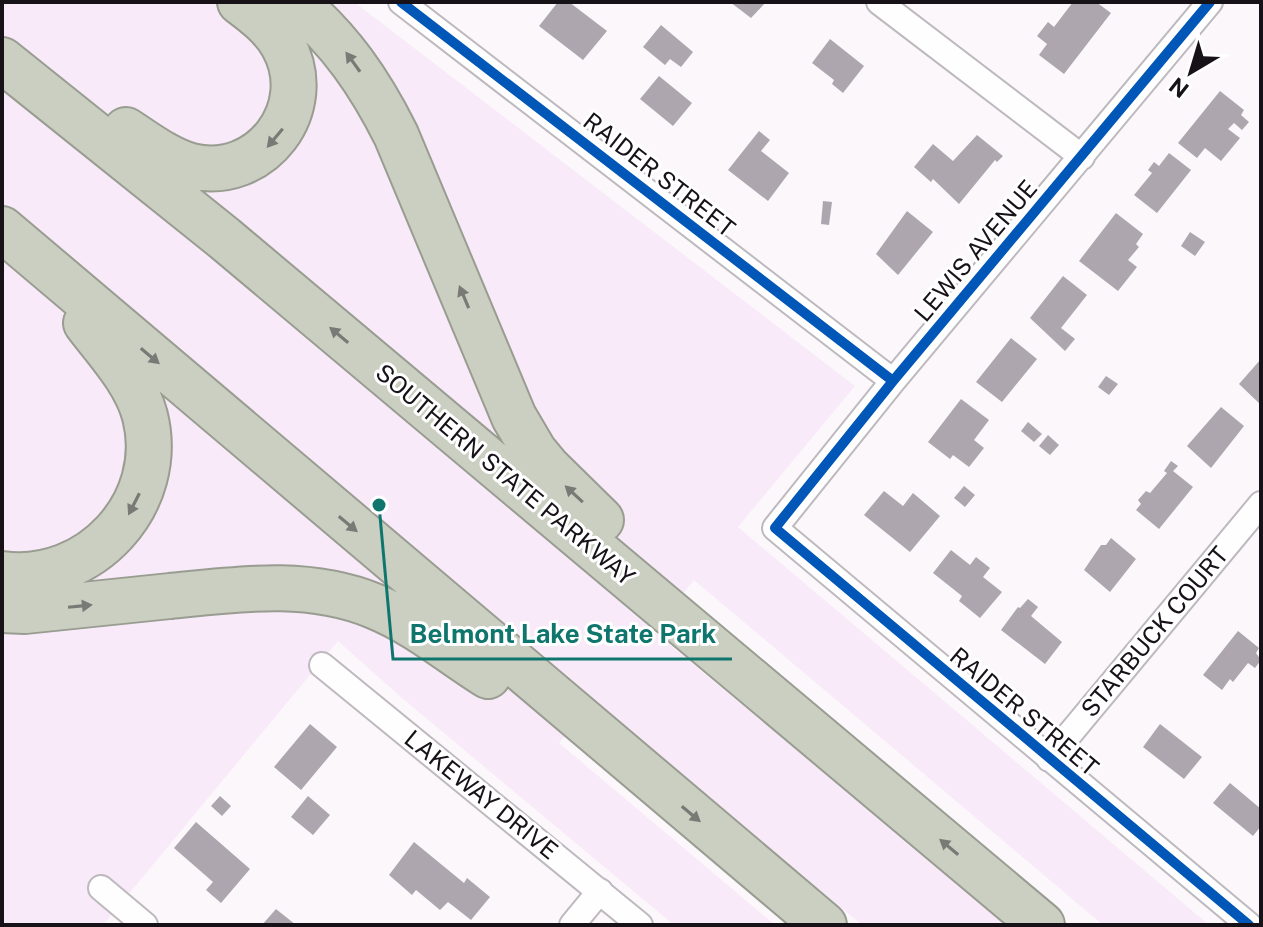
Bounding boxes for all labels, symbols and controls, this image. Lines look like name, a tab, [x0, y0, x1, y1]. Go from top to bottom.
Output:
north arrow	[1151, 32, 1231, 112]
one-way arrow	[345, 51, 361, 73]
text: N	[1164, 72, 1193, 103]
street label: RAIDER STREET	[578, 106, 741, 242]
one-way arrow	[267, 128, 284, 148]
street label: LEWIS AVENUE	[908, 174, 1042, 327]
one-way arrow	[457, 285, 470, 308]
one-way arrow	[329, 327, 349, 344]
one-way arrow	[140, 347, 160, 364]
street label: SOUTHERN STATE PARKWAY	[371, 358, 641, 591]
one-way arrow	[564, 486, 583, 504]
one-way arrow	[128, 492, 141, 515]
one-way arrow	[338, 515, 358, 532]
street label: STARBUCK COURT	[1075, 541, 1234, 722]
one-way arrow	[68, 599, 93, 612]
callout: Belmont Lake State Park	[393, 609, 732, 659]
text: Belmont Lake State Park	[410, 618, 716, 649]
street label: RAIDER STREET	[945, 641, 1104, 781]
street label: LAKEWAY DRIVE	[399, 724, 564, 865]
one-way arrow	[681, 805, 701, 822]
one-way arrow	[939, 839, 959, 856]

